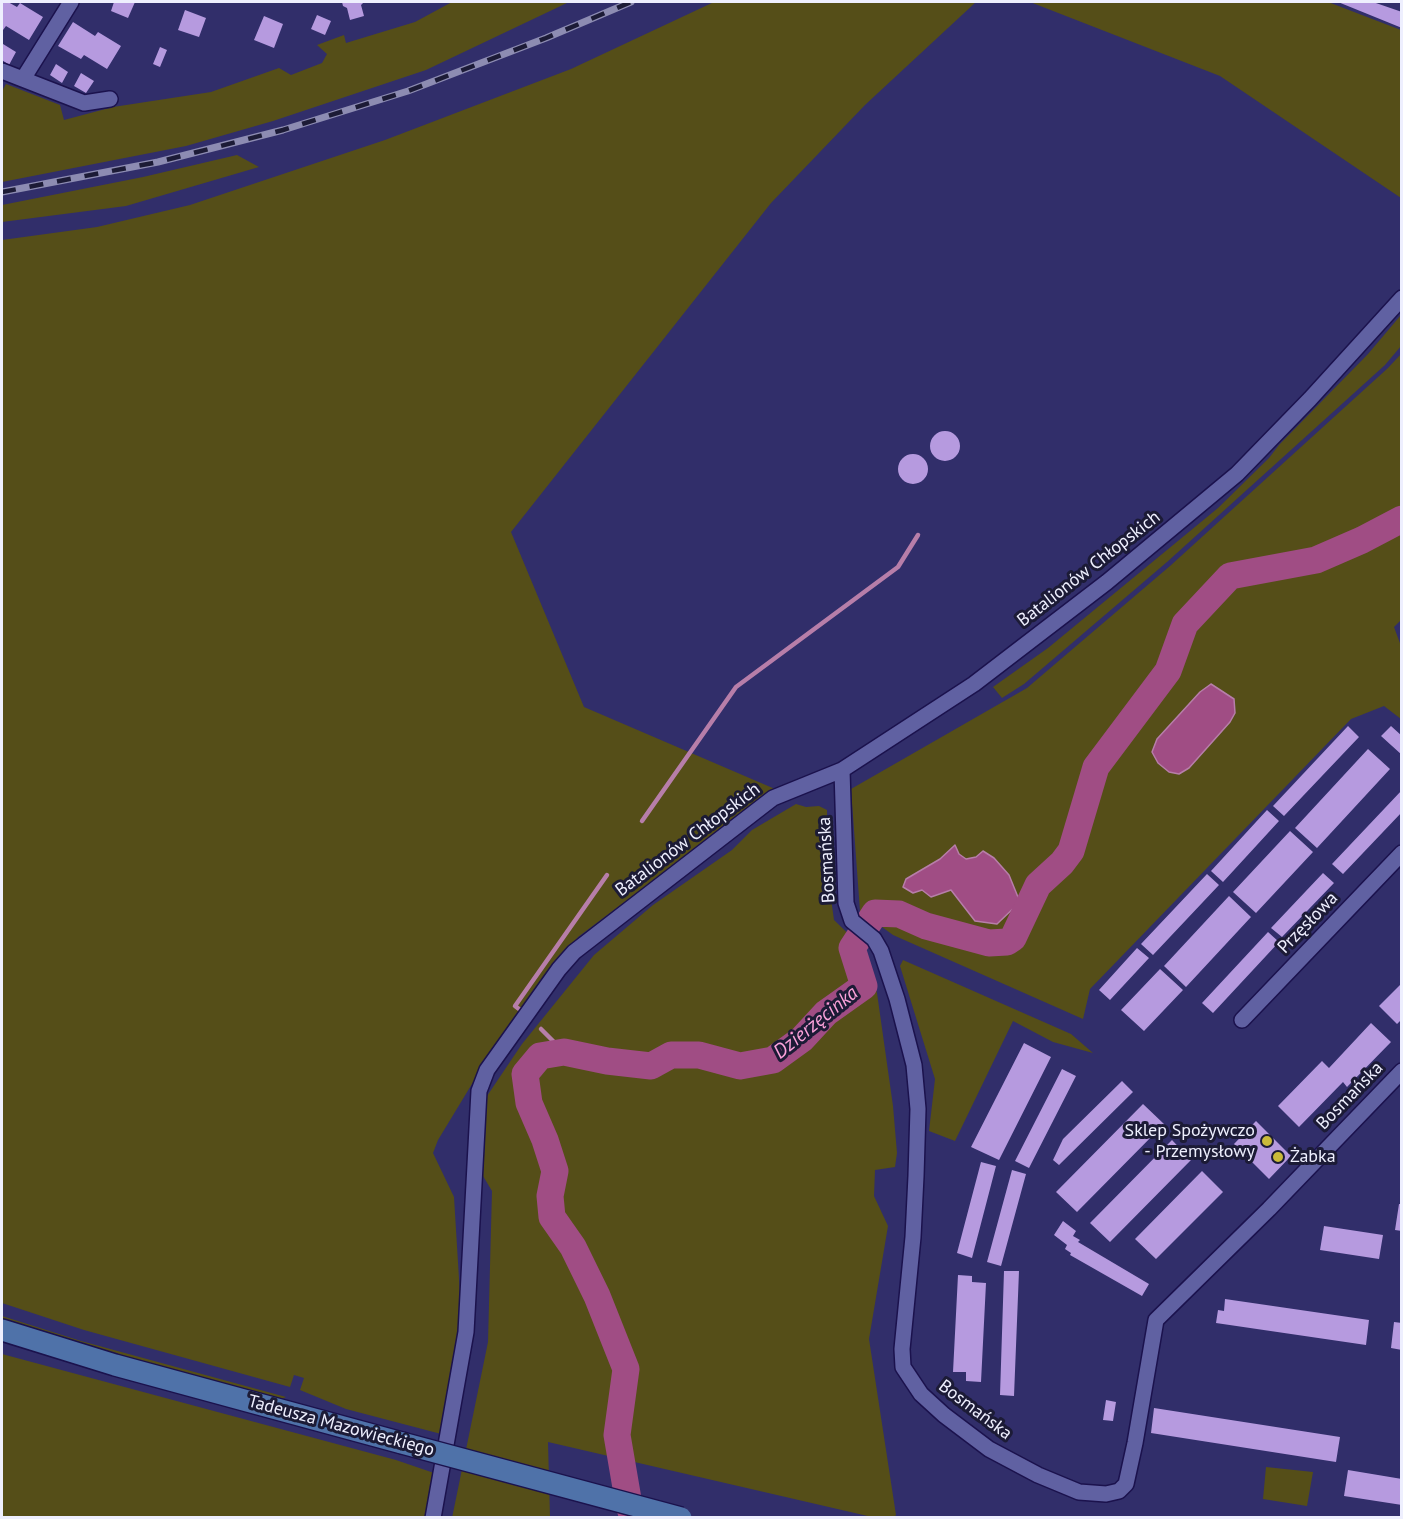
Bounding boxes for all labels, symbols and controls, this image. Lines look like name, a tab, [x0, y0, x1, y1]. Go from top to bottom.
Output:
street label: Batalionów Chłopskich	[1013, 507, 1165, 631]
street label: Batalionów Chłopskich	[612, 779, 764, 901]
street label: Bosmańska	[814, 816, 840, 904]
street label: Przęsłowa	[1274, 888, 1342, 958]
water label: Dzierżęcinka	[769, 982, 863, 1064]
street label: Bosmańska	[1312, 1057, 1388, 1135]
place label: Sklep Spożywczo - Przemysłowy	[1125, 1120, 1255, 1162]
marker: Sklep Spożywczo - Przemysłowy	[1260, 1134, 1274, 1148]
place label: Żabka	[1290, 1146, 1336, 1168]
marker: Żabka	[1271, 1150, 1285, 1164]
street label: Bosmańska	[934, 1375, 1016, 1445]
street label: Tadeusza Mazowieckiego	[245, 1391, 437, 1461]

